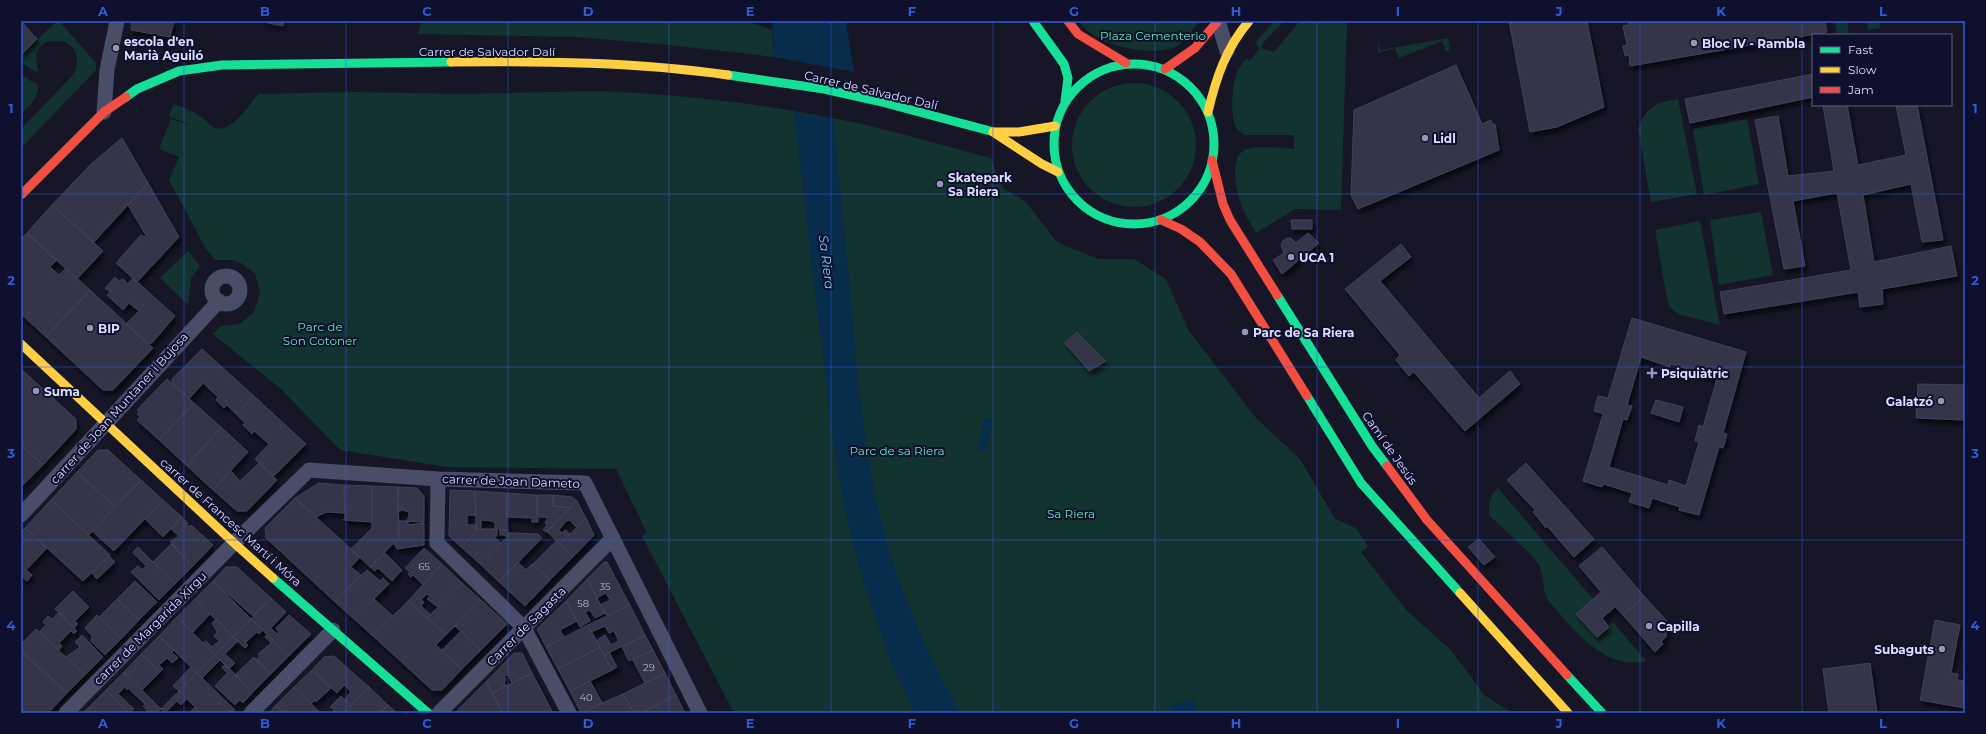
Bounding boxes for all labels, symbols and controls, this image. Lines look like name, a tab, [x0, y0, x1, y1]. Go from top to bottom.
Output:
text: A	[97, 3, 109, 19]
text: B	[260, 3, 270, 19]
text: C	[422, 3, 432, 19]
text: D	[583, 3, 594, 19]
text: E	[746, 3, 755, 19]
text: F	[908, 3, 916, 19]
text: G	[1069, 3, 1079, 19]
text: H	[1231, 3, 1241, 19]
text: I	[1396, 3, 1400, 19]
text: J	[1554, 3, 1563, 19]
text: K	[1716, 3, 1726, 19]
text: L	[1879, 3, 1887, 19]
park label: Plaza Cementerio	[1100, 28, 1206, 43]
place label: escola d'en Marià Aguiló	[124, 34, 203, 63]
legend	[1812, 34, 1952, 106]
place label: Bloc IV - Rambla	[1702, 36, 1805, 51]
marker: Bloc IV - Rambla	[1689, 38, 1699, 48]
text: Fast	[1848, 42, 1873, 57]
marker: escola d'en Marià Aguiló	[111, 43, 121, 53]
street label: Carrer de Salvador Dalí	[419, 44, 556, 59]
text: Slow	[1848, 62, 1877, 77]
street label: Carrer de Salvador Dalí	[803, 67, 940, 113]
text: Jam	[1847, 82, 1874, 97]
text: 1	[8, 100, 14, 116]
text: 1	[1972, 100, 1978, 116]
place label: Lidl	[1433, 131, 1456, 146]
marker: Lidl	[1420, 133, 1430, 143]
place label: Skatepark Sa Riera	[948, 170, 1012, 199]
marker: Skatepark Sa Riera	[935, 179, 945, 189]
water label: Sa Riera	[816, 234, 838, 290]
place label: UCA 1	[1299, 250, 1334, 265]
marker: UCA 1	[1286, 252, 1296, 262]
text: 2	[7, 272, 15, 288]
text: 2	[1971, 272, 1979, 288]
park label: Parc de Son Cotoner	[283, 319, 357, 348]
place label: BIP	[98, 321, 120, 336]
marker: BIP	[85, 323, 95, 333]
place label: Parc de Sa Riera	[1253, 325, 1354, 340]
marker: Parc de Sa Riera	[1240, 327, 1250, 337]
street label: carrer de Joan Muntaner i Bujosa	[47, 329, 191, 487]
place label: Psiquiàtric	[1661, 366, 1728, 381]
marker: Psiquiàtric	[1646, 367, 1658, 379]
place label: Suma	[44, 384, 80, 399]
marker: Suma	[31, 386, 41, 396]
place label: Galatzó	[1886, 394, 1933, 409]
marker: Galatzó	[1936, 396, 1946, 406]
street label: Camí de Jesús	[1359, 408, 1421, 488]
park label: Parc de sa Riera	[849, 443, 945, 458]
text: 3	[6, 445, 15, 461]
text: 3	[1970, 445, 1979, 461]
street label: carrer de Francesc Martí i Móra	[157, 454, 305, 590]
street label: carrer de Joan Dameto	[442, 471, 580, 491]
park label: Sa Riera	[1047, 506, 1095, 521]
house number: 65	[418, 560, 430, 573]
street label: carrer de Margarida Xirgu	[90, 568, 210, 688]
house number: 35	[599, 580, 611, 593]
street label: Carrer de Sagasta	[483, 583, 569, 669]
house number: 58	[577, 597, 589, 610]
text: 4	[7, 617, 16, 633]
text: 4	[1971, 617, 1980, 633]
place label: Capilla	[1657, 619, 1700, 634]
marker: Capilla	[1644, 621, 1654, 631]
place label: Subaguts	[1874, 642, 1935, 657]
marker: Subaguts	[1937, 644, 1947, 654]
house number: 29	[643, 661, 655, 674]
house number: 40	[579, 691, 593, 704]
text: A	[97, 715, 109, 731]
text: B	[260, 715, 270, 731]
text: C	[422, 715, 432, 731]
text: D	[583, 715, 594, 731]
text: E	[746, 715, 755, 731]
text: F	[908, 715, 916, 731]
text: G	[1069, 715, 1079, 731]
text: H	[1231, 715, 1241, 731]
text: I	[1396, 715, 1400, 731]
text: J	[1554, 715, 1563, 731]
text: K	[1716, 715, 1726, 731]
text: L	[1879, 715, 1887, 731]

